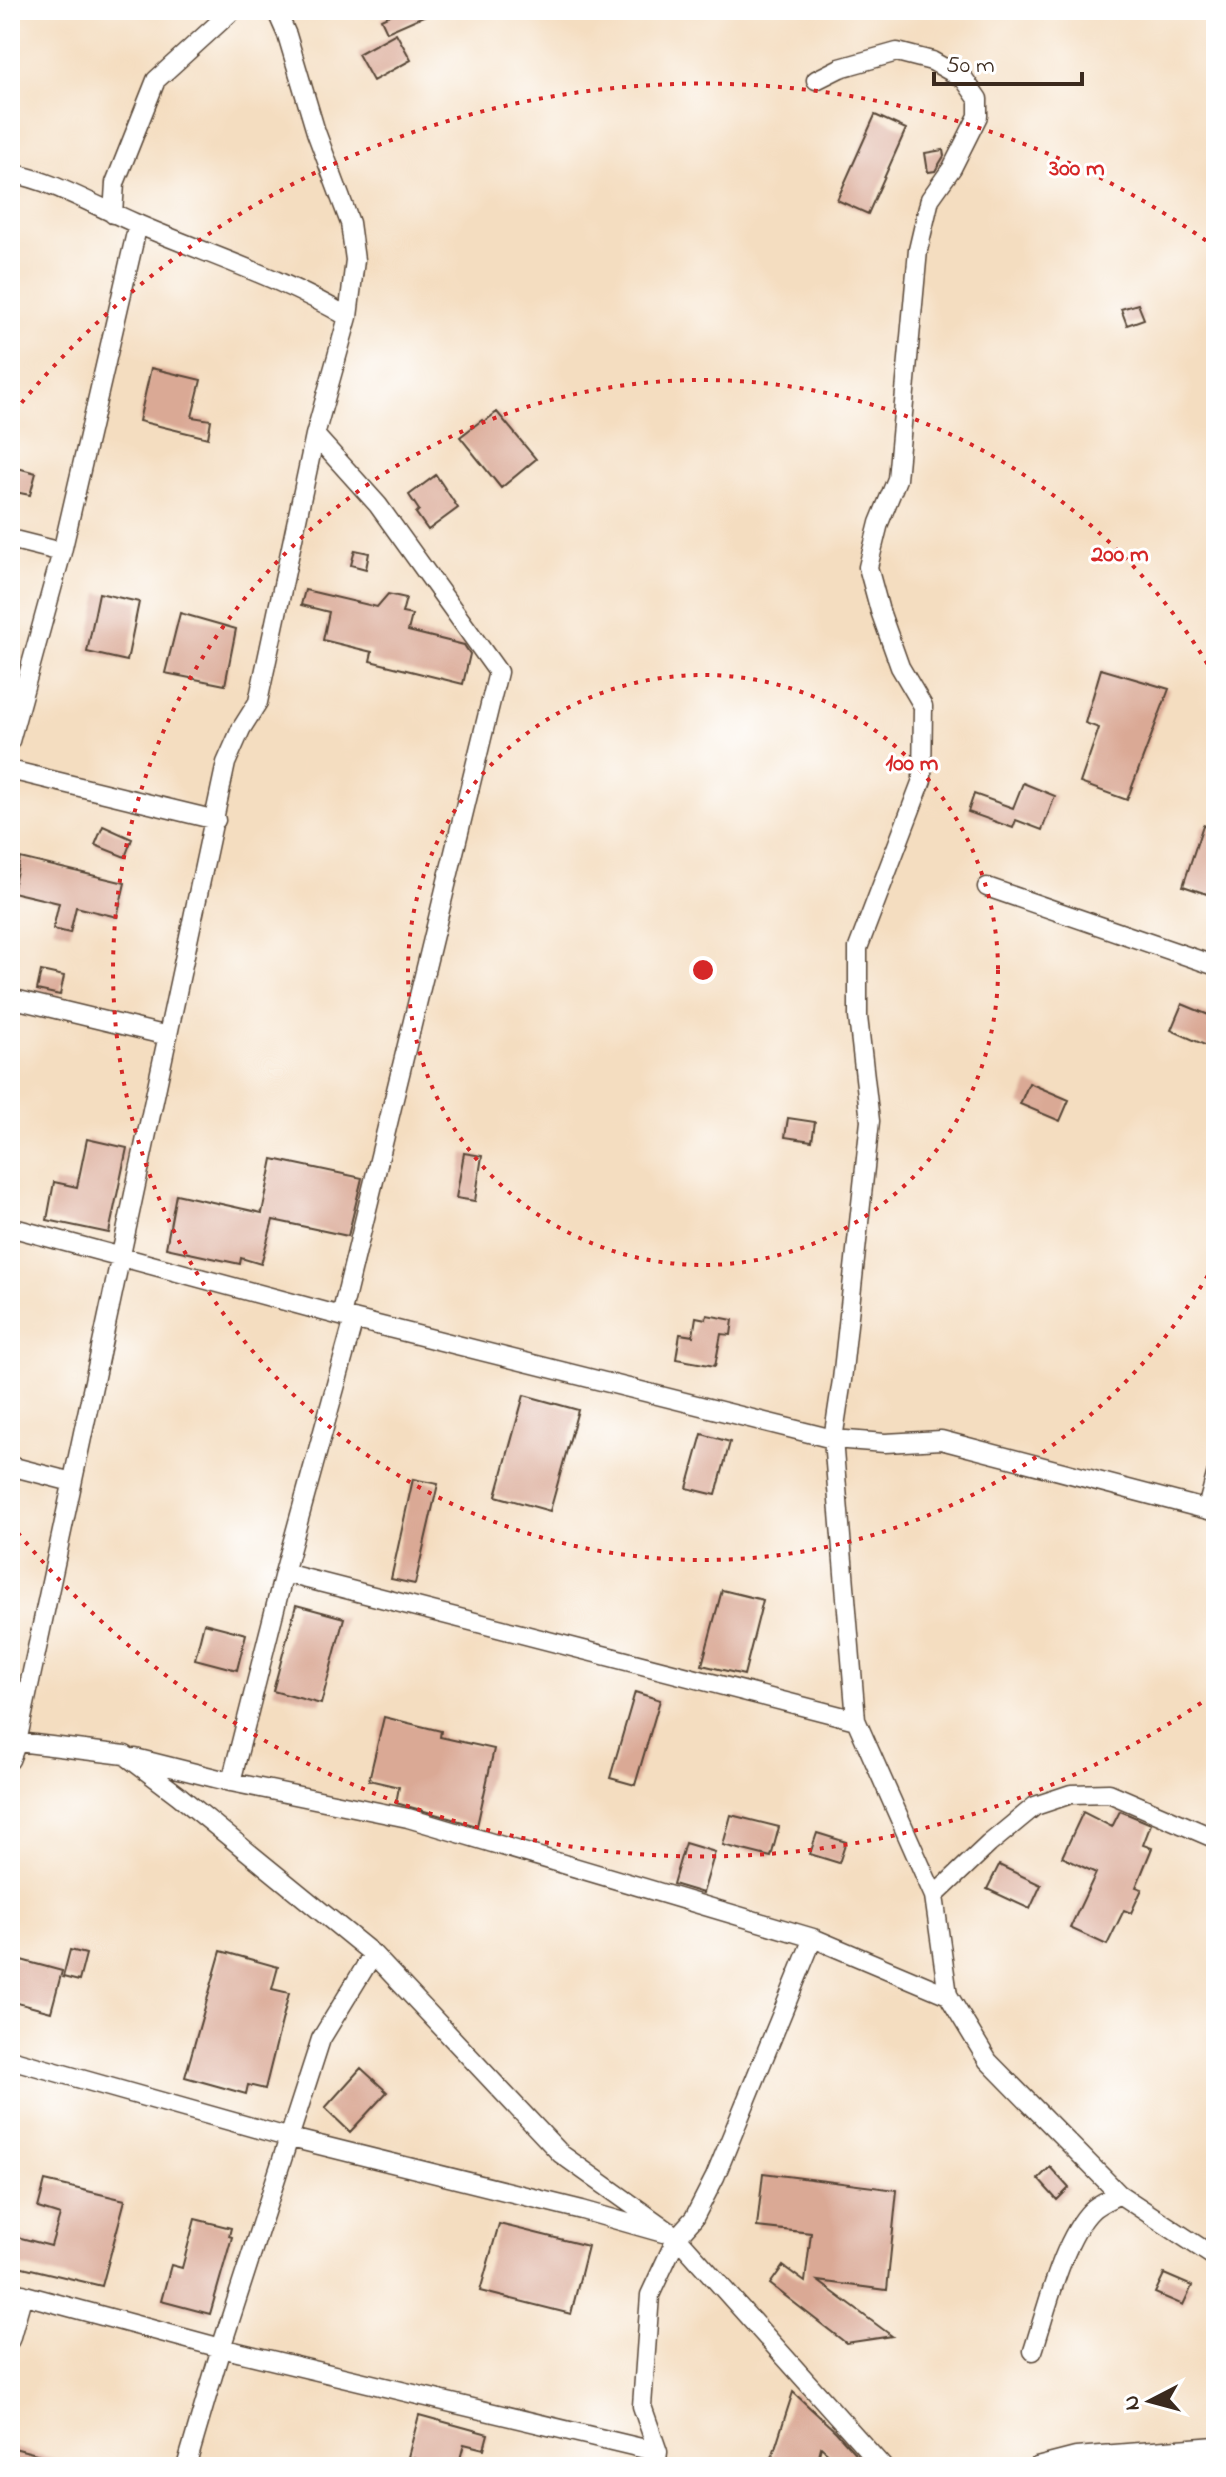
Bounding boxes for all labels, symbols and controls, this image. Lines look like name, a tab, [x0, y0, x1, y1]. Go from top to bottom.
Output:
scale bar	[934, 36, 1082, 86]
text: 50 m	[946, 49, 995, 84]
text: 300 m	[1048, 152, 1105, 187]
text: 200 m	[1090, 538, 1149, 573]
text: 100 m	[886, 747, 939, 782]
centre of rings	[689, 956, 717, 984]
north arrow	[1110, 2361, 1190, 2441]
text: N	[1116, 2394, 1150, 2412]

